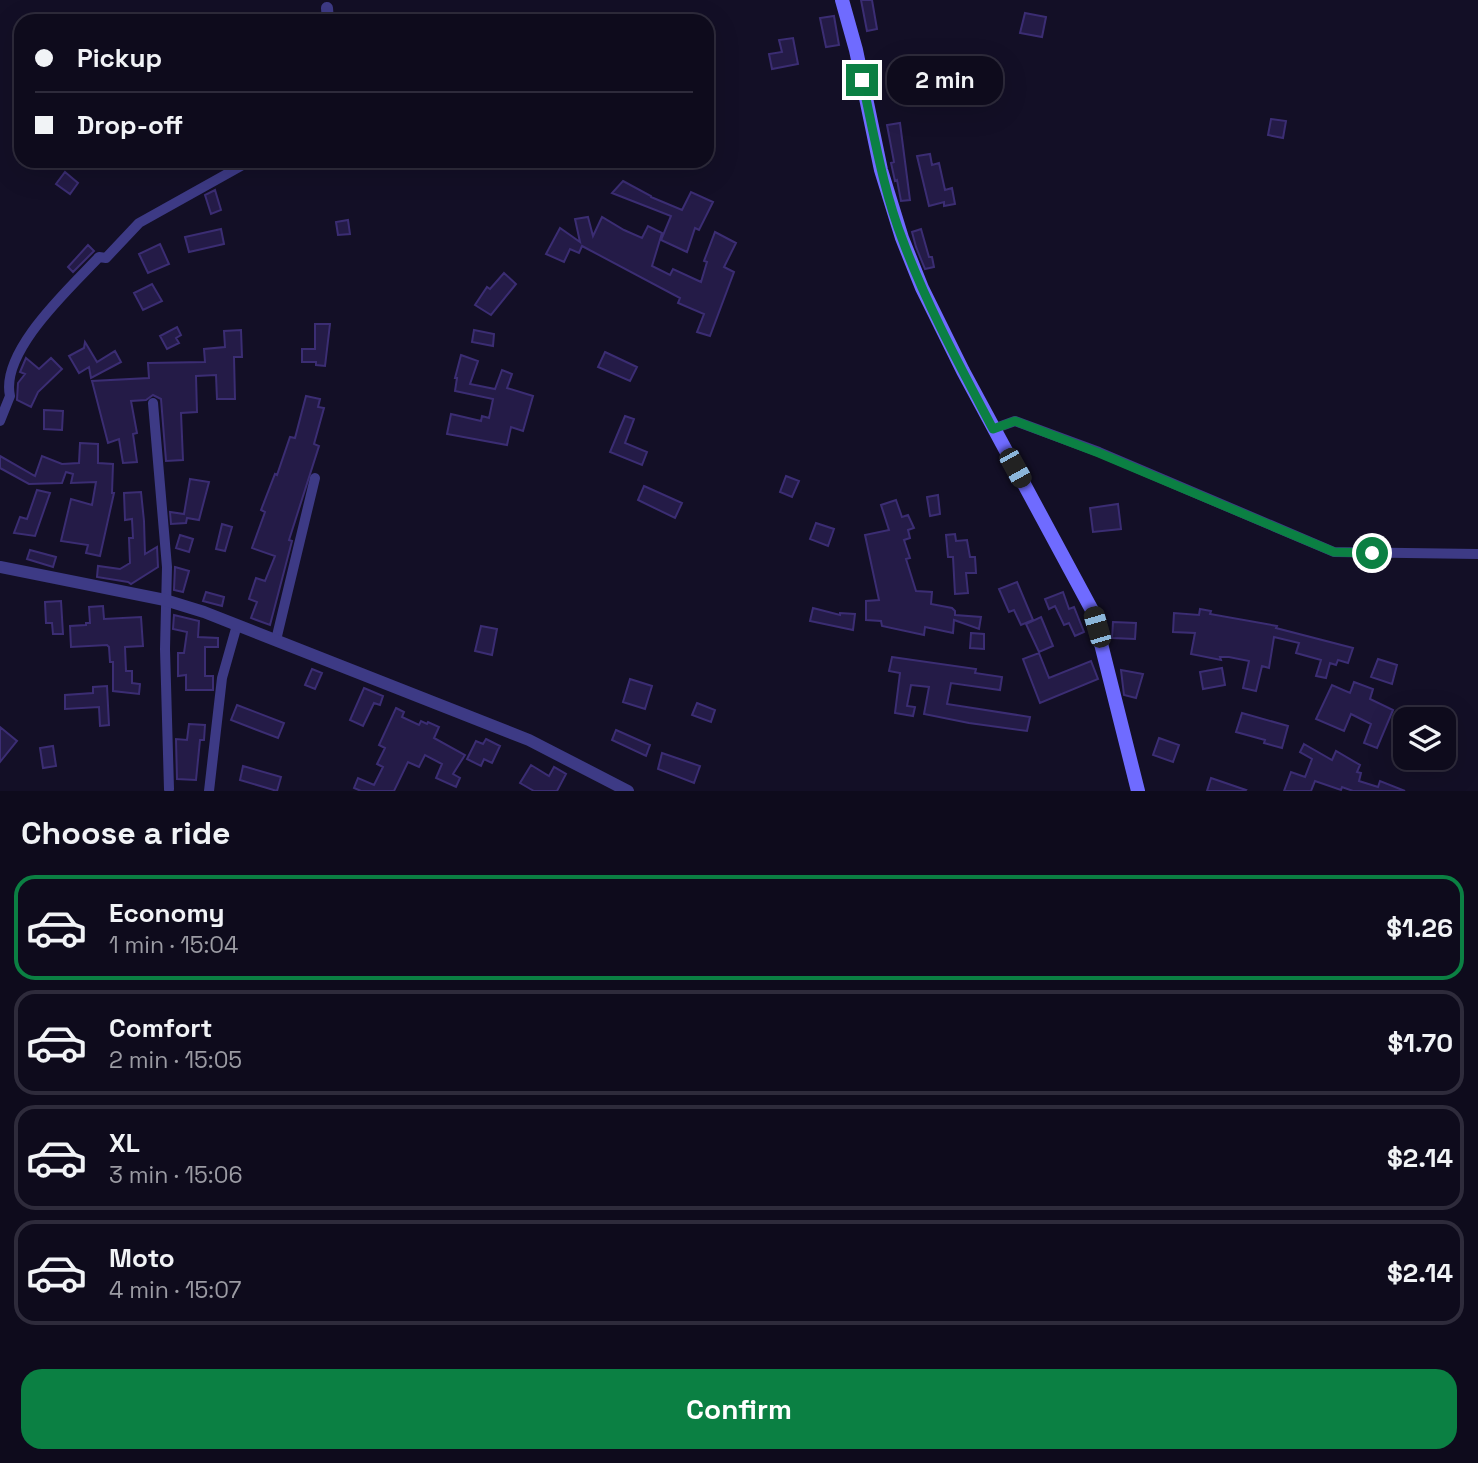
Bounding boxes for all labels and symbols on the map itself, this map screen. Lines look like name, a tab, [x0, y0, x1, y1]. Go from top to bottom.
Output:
callout: 2 min	[886, 56, 1002, 104]
route end	[846, 64, 878, 96]
car	[996, 445, 1035, 491]
route start	[1356, 537, 1388, 569]
car	[1082, 604, 1113, 650]

